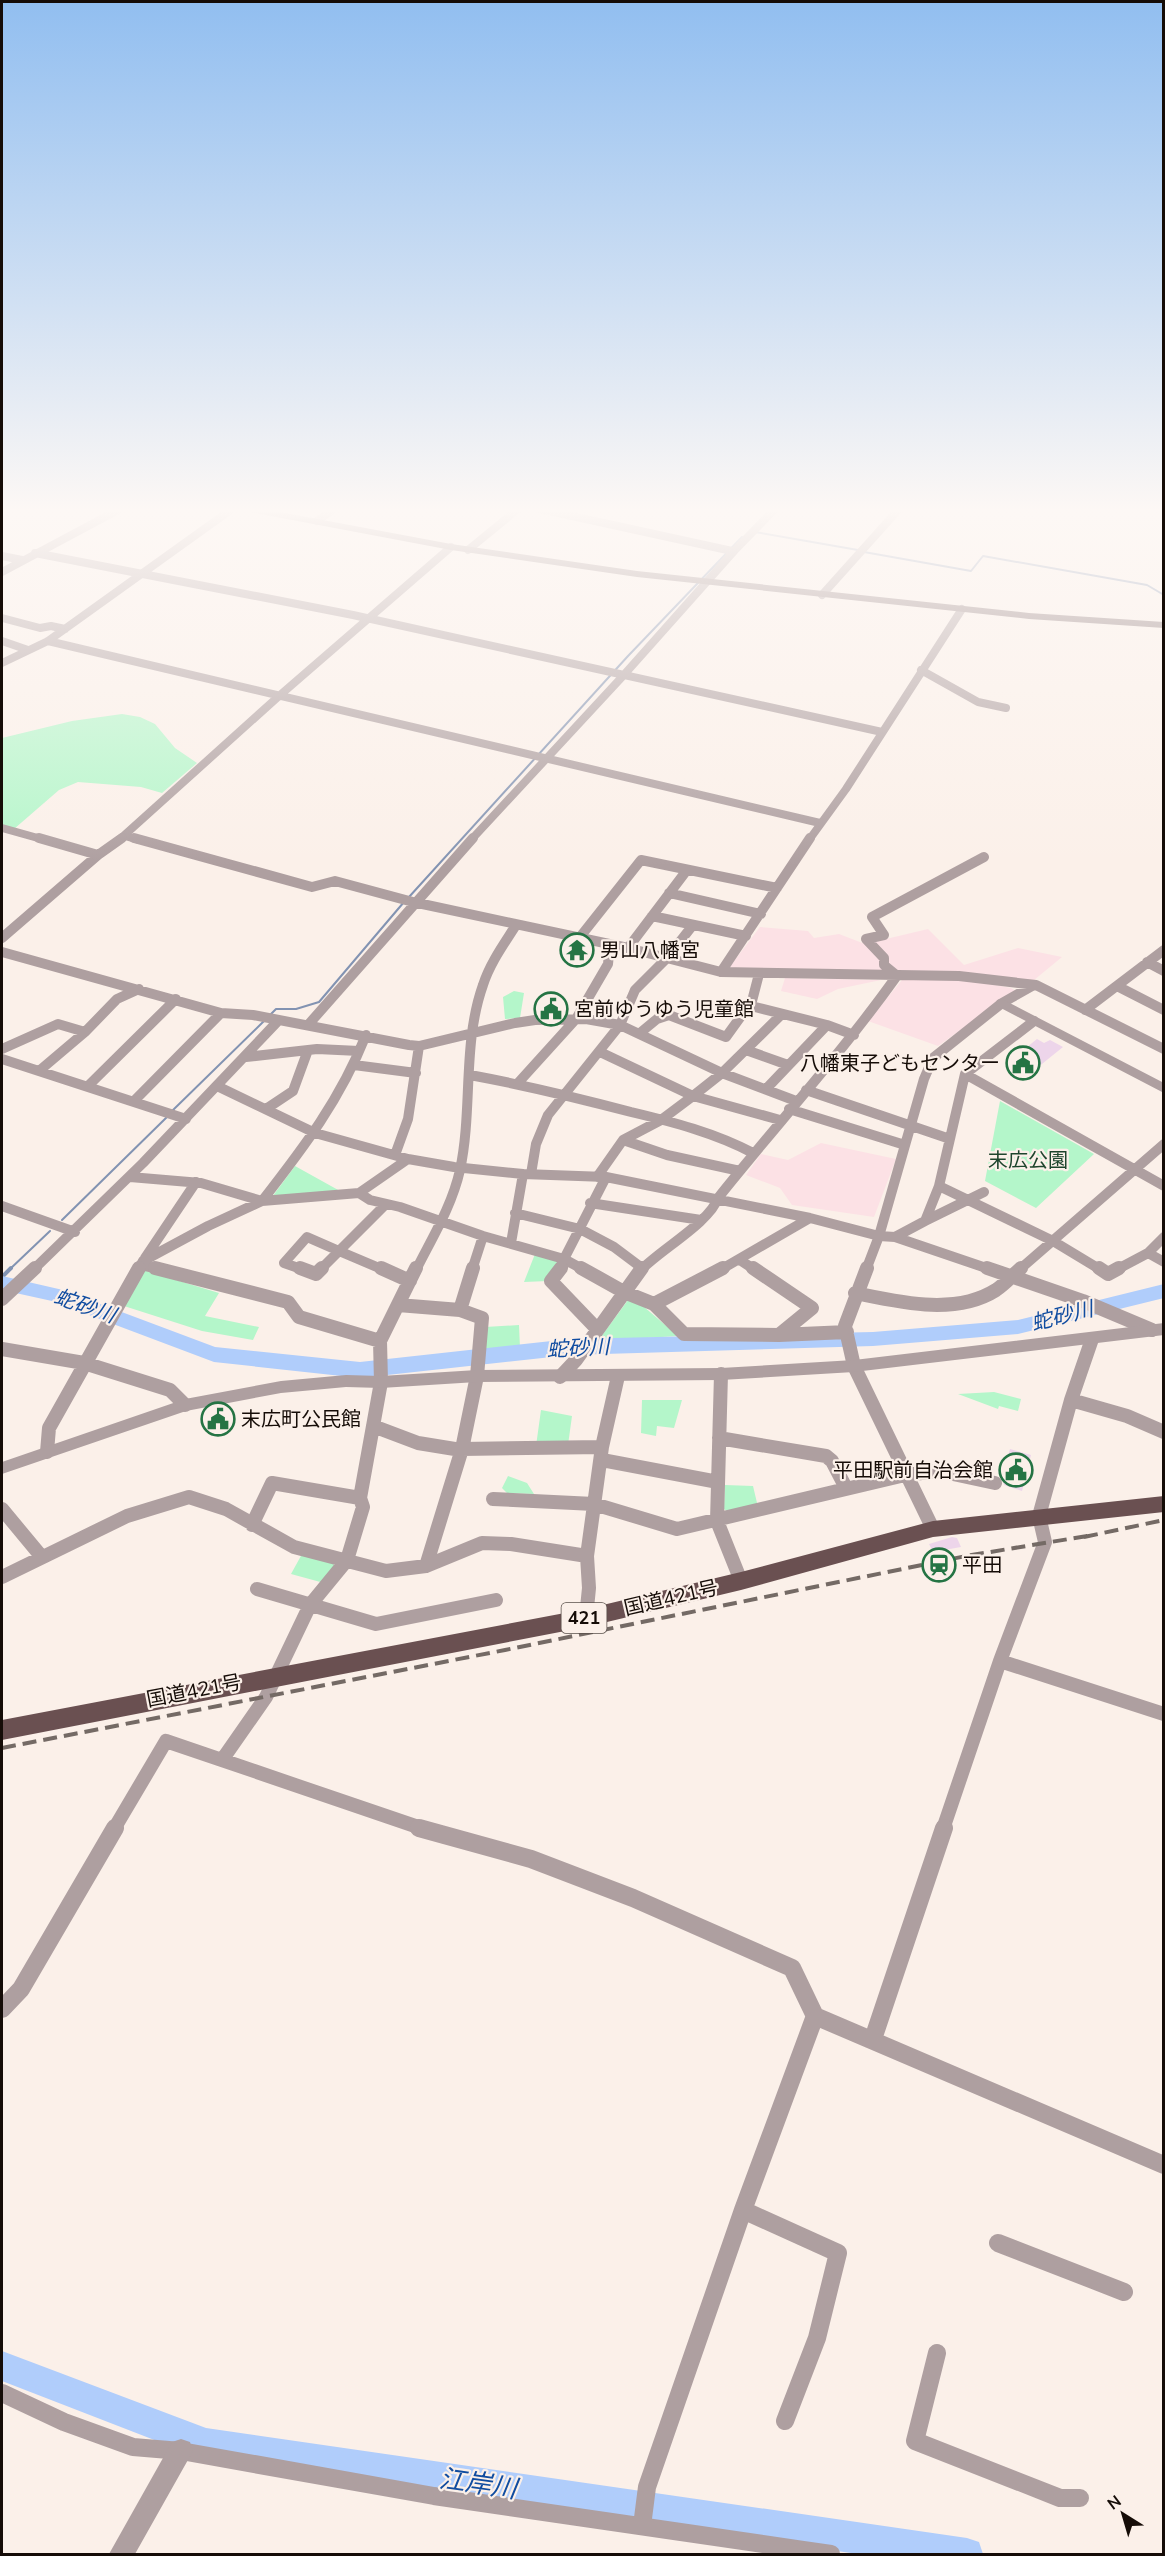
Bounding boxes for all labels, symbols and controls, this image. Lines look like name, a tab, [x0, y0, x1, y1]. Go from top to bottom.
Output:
temple icon: 男山八幡宮	[559, 932, 595, 968]
place label: 男山八幡宮	[600, 937, 700, 964]
public building icon: 宮前ゆうゆう児童館	[533, 991, 569, 1027]
place label: 宮前ゆうゆう児童館	[574, 996, 754, 1023]
public building icon: 八幡東子どもセンター	[1005, 1045, 1041, 1081]
place label: 八幡東子どもセンター	[800, 1050, 1000, 1077]
park label: 末広公園	[988, 1147, 1068, 1174]
water label: 蛇砂川	[51, 1283, 121, 1330]
water label: 蛇砂川	[1028, 1294, 1098, 1337]
water label: 蛇砂川	[546, 1332, 612, 1364]
public building icon: 末広町公民館	[200, 1401, 236, 1437]
place label: 末広町公民館	[241, 1406, 361, 1433]
public building icon: 平田駅前自治会館	[998, 1452, 1034, 1488]
place label: 平田駅前自治会館	[833, 1457, 993, 1484]
station icon: 平田	[921, 1547, 957, 1583]
place label: 平田	[962, 1552, 1002, 1579]
street label: 国道421号	[621, 1574, 721, 1622]
road number: 421	[562, 1603, 606, 1633]
street label: 国道421号	[144, 1669, 244, 1713]
water label: 江岸川	[437, 2461, 522, 2507]
north arrow	[1093, 2484, 1153, 2544]
text: N	[1103, 2490, 1126, 2515]

